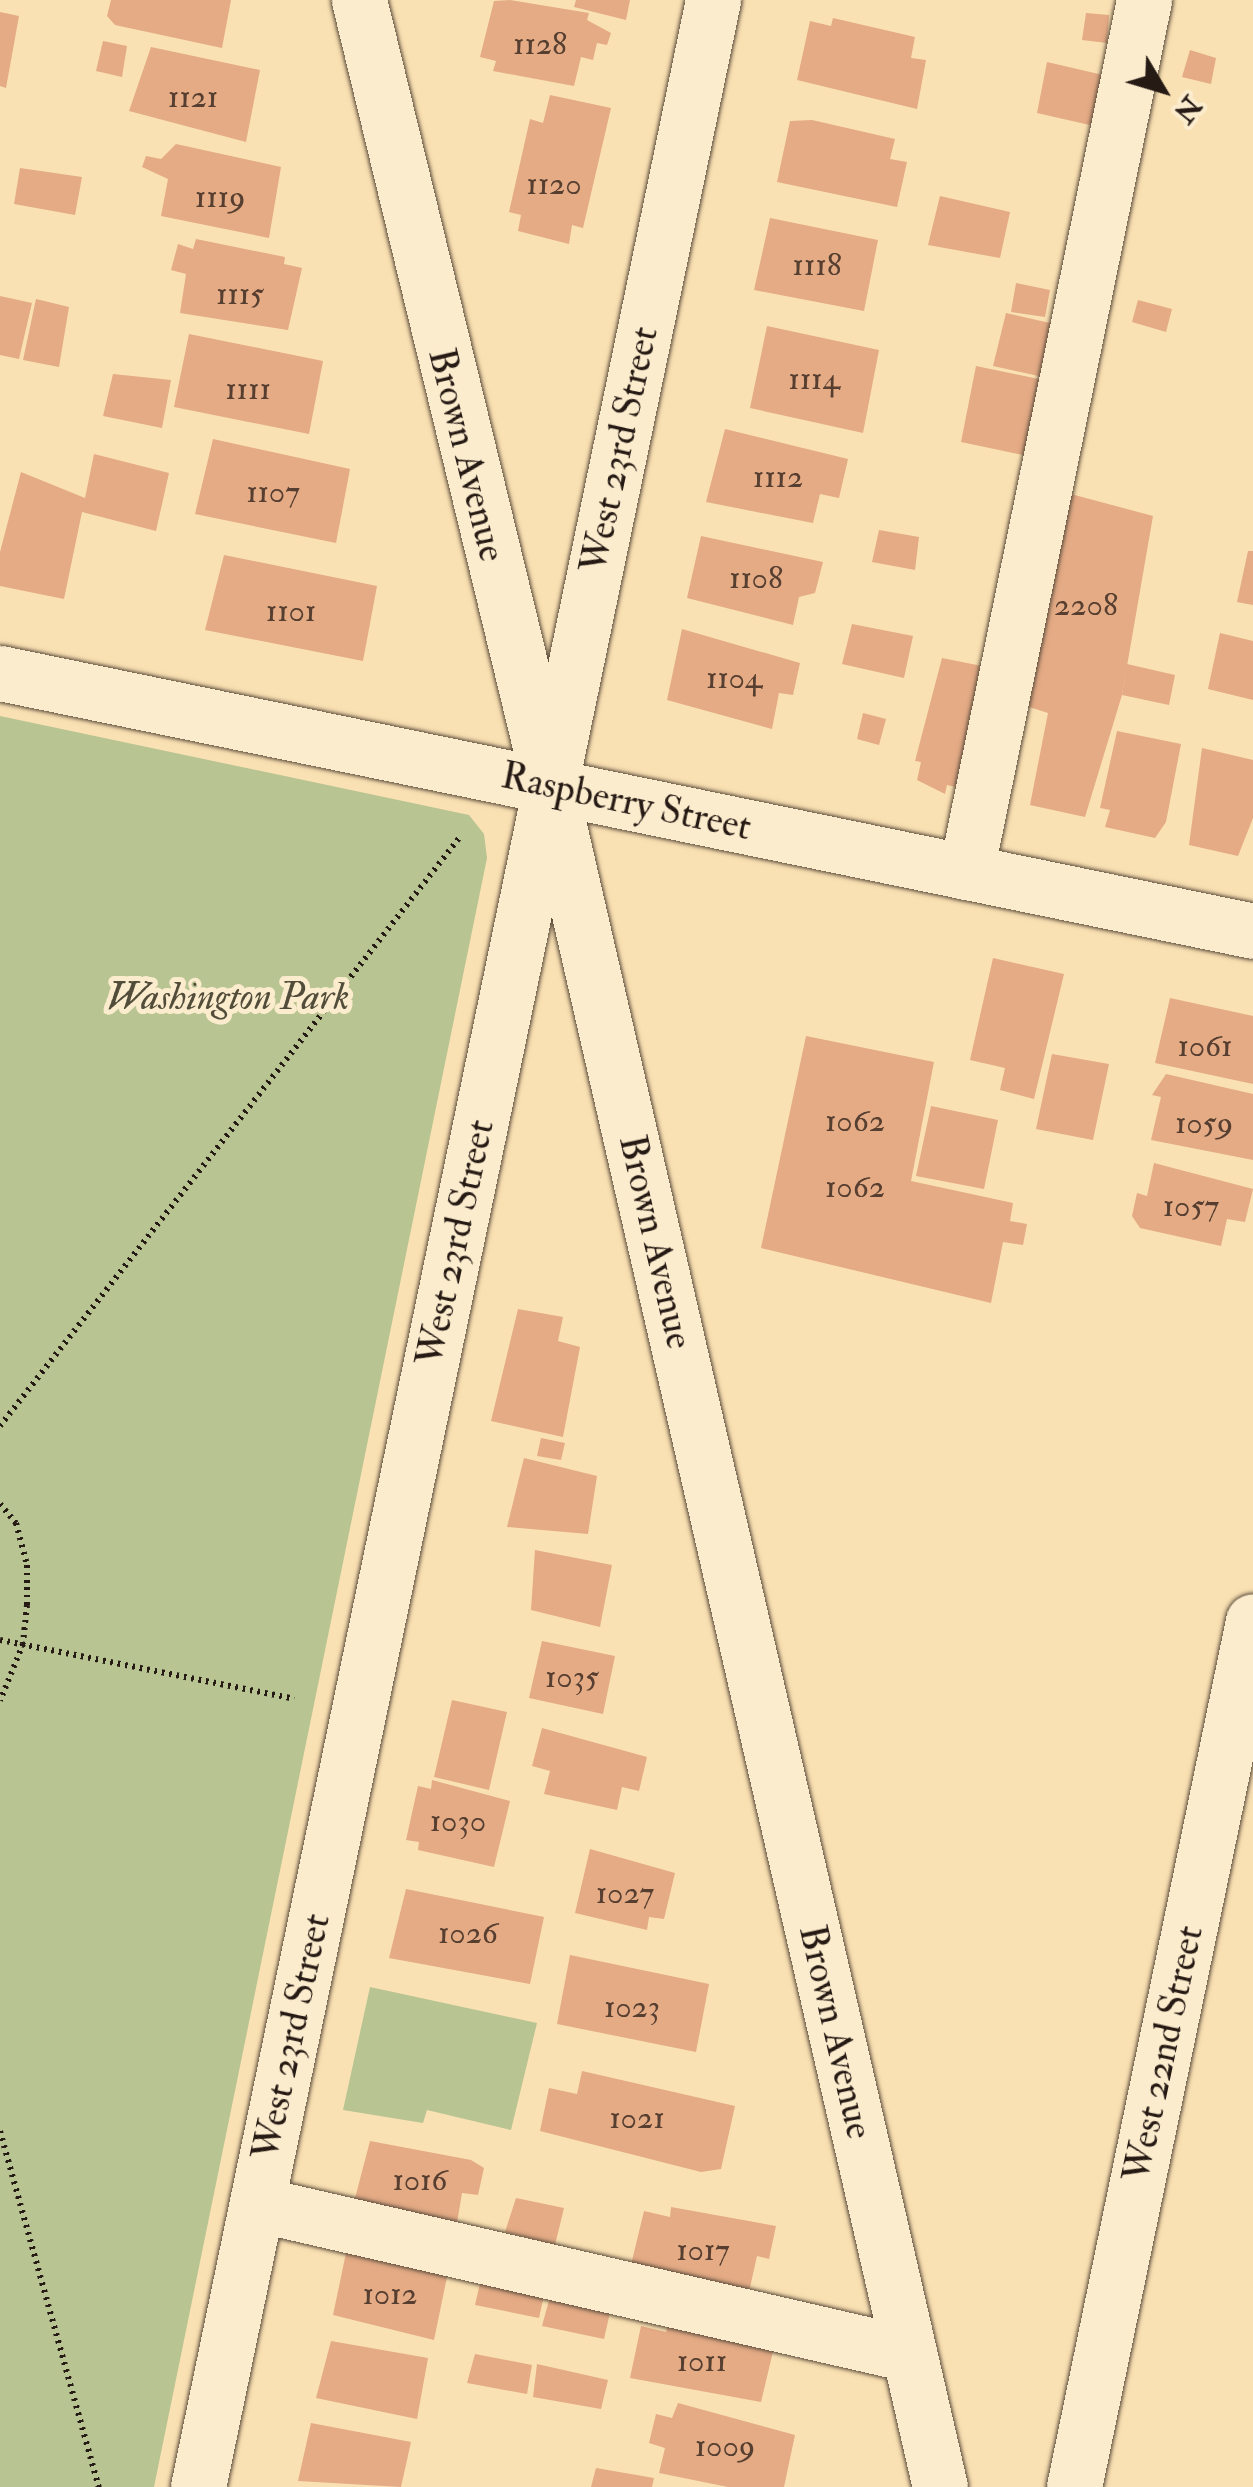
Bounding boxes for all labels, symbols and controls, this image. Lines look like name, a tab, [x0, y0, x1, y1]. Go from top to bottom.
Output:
house number: 1128	[513, 25, 567, 63]
north arrow	[1113, 40, 1213, 140]
house number: 1121	[168, 78, 218, 116]
text: N	[1166, 88, 1209, 129]
house number: 1120	[526, 165, 582, 203]
house number: 1119	[195, 178, 245, 216]
house number: 1118	[792, 246, 842, 284]
house number: 1115	[216, 275, 264, 313]
street label: West 23rd Street	[572, 323, 668, 577]
street label: Brown Avenue	[418, 344, 514, 566]
house number: 1114	[788, 360, 840, 398]
house number: 1111	[225, 370, 271, 408]
house number: 1112	[753, 458, 803, 496]
house number: 1107	[246, 473, 300, 511]
house number: 1108	[729, 559, 783, 597]
house number: 2208	[1054, 586, 1118, 624]
house number: 1101	[266, 592, 316, 630]
house number: 1104	[706, 659, 762, 697]
street label: Raspberry Street	[497, 753, 755, 851]
park label: Washington Park	[106, 975, 350, 1021]
house number: 1061	[1177, 1027, 1233, 1065]
house number: 1062	[825, 1102, 885, 1140]
house number: 1059	[1175, 1104, 1233, 1142]
street label: West 23rd Street	[408, 1116, 504, 1370]
street label: Brown Avenue	[608, 1131, 702, 1353]
house number: 1062	[825, 1168, 885, 1206]
house number: 1057	[1163, 1187, 1219, 1225]
house number: 1035	[545, 1658, 599, 1696]
house number: 1030	[430, 1802, 486, 1840]
house number: 1027	[596, 1874, 654, 1912]
street label: West 23rd Street	[244, 1910, 340, 2164]
house number: 1026	[438, 1914, 498, 1952]
street label: Brown Avenue	[788, 1921, 882, 2143]
street label: West 22nd Street	[1115, 1922, 1213, 2186]
house number: 1023	[604, 1988, 660, 2026]
house number: 1021	[609, 2099, 665, 2137]
house number: 1016	[393, 2161, 447, 2199]
house number: 1017	[676, 2231, 730, 2269]
house number: 1012	[362, 2275, 418, 2313]
house number: 1011	[677, 2342, 727, 2380]
house number: 1009	[695, 2427, 755, 2465]

